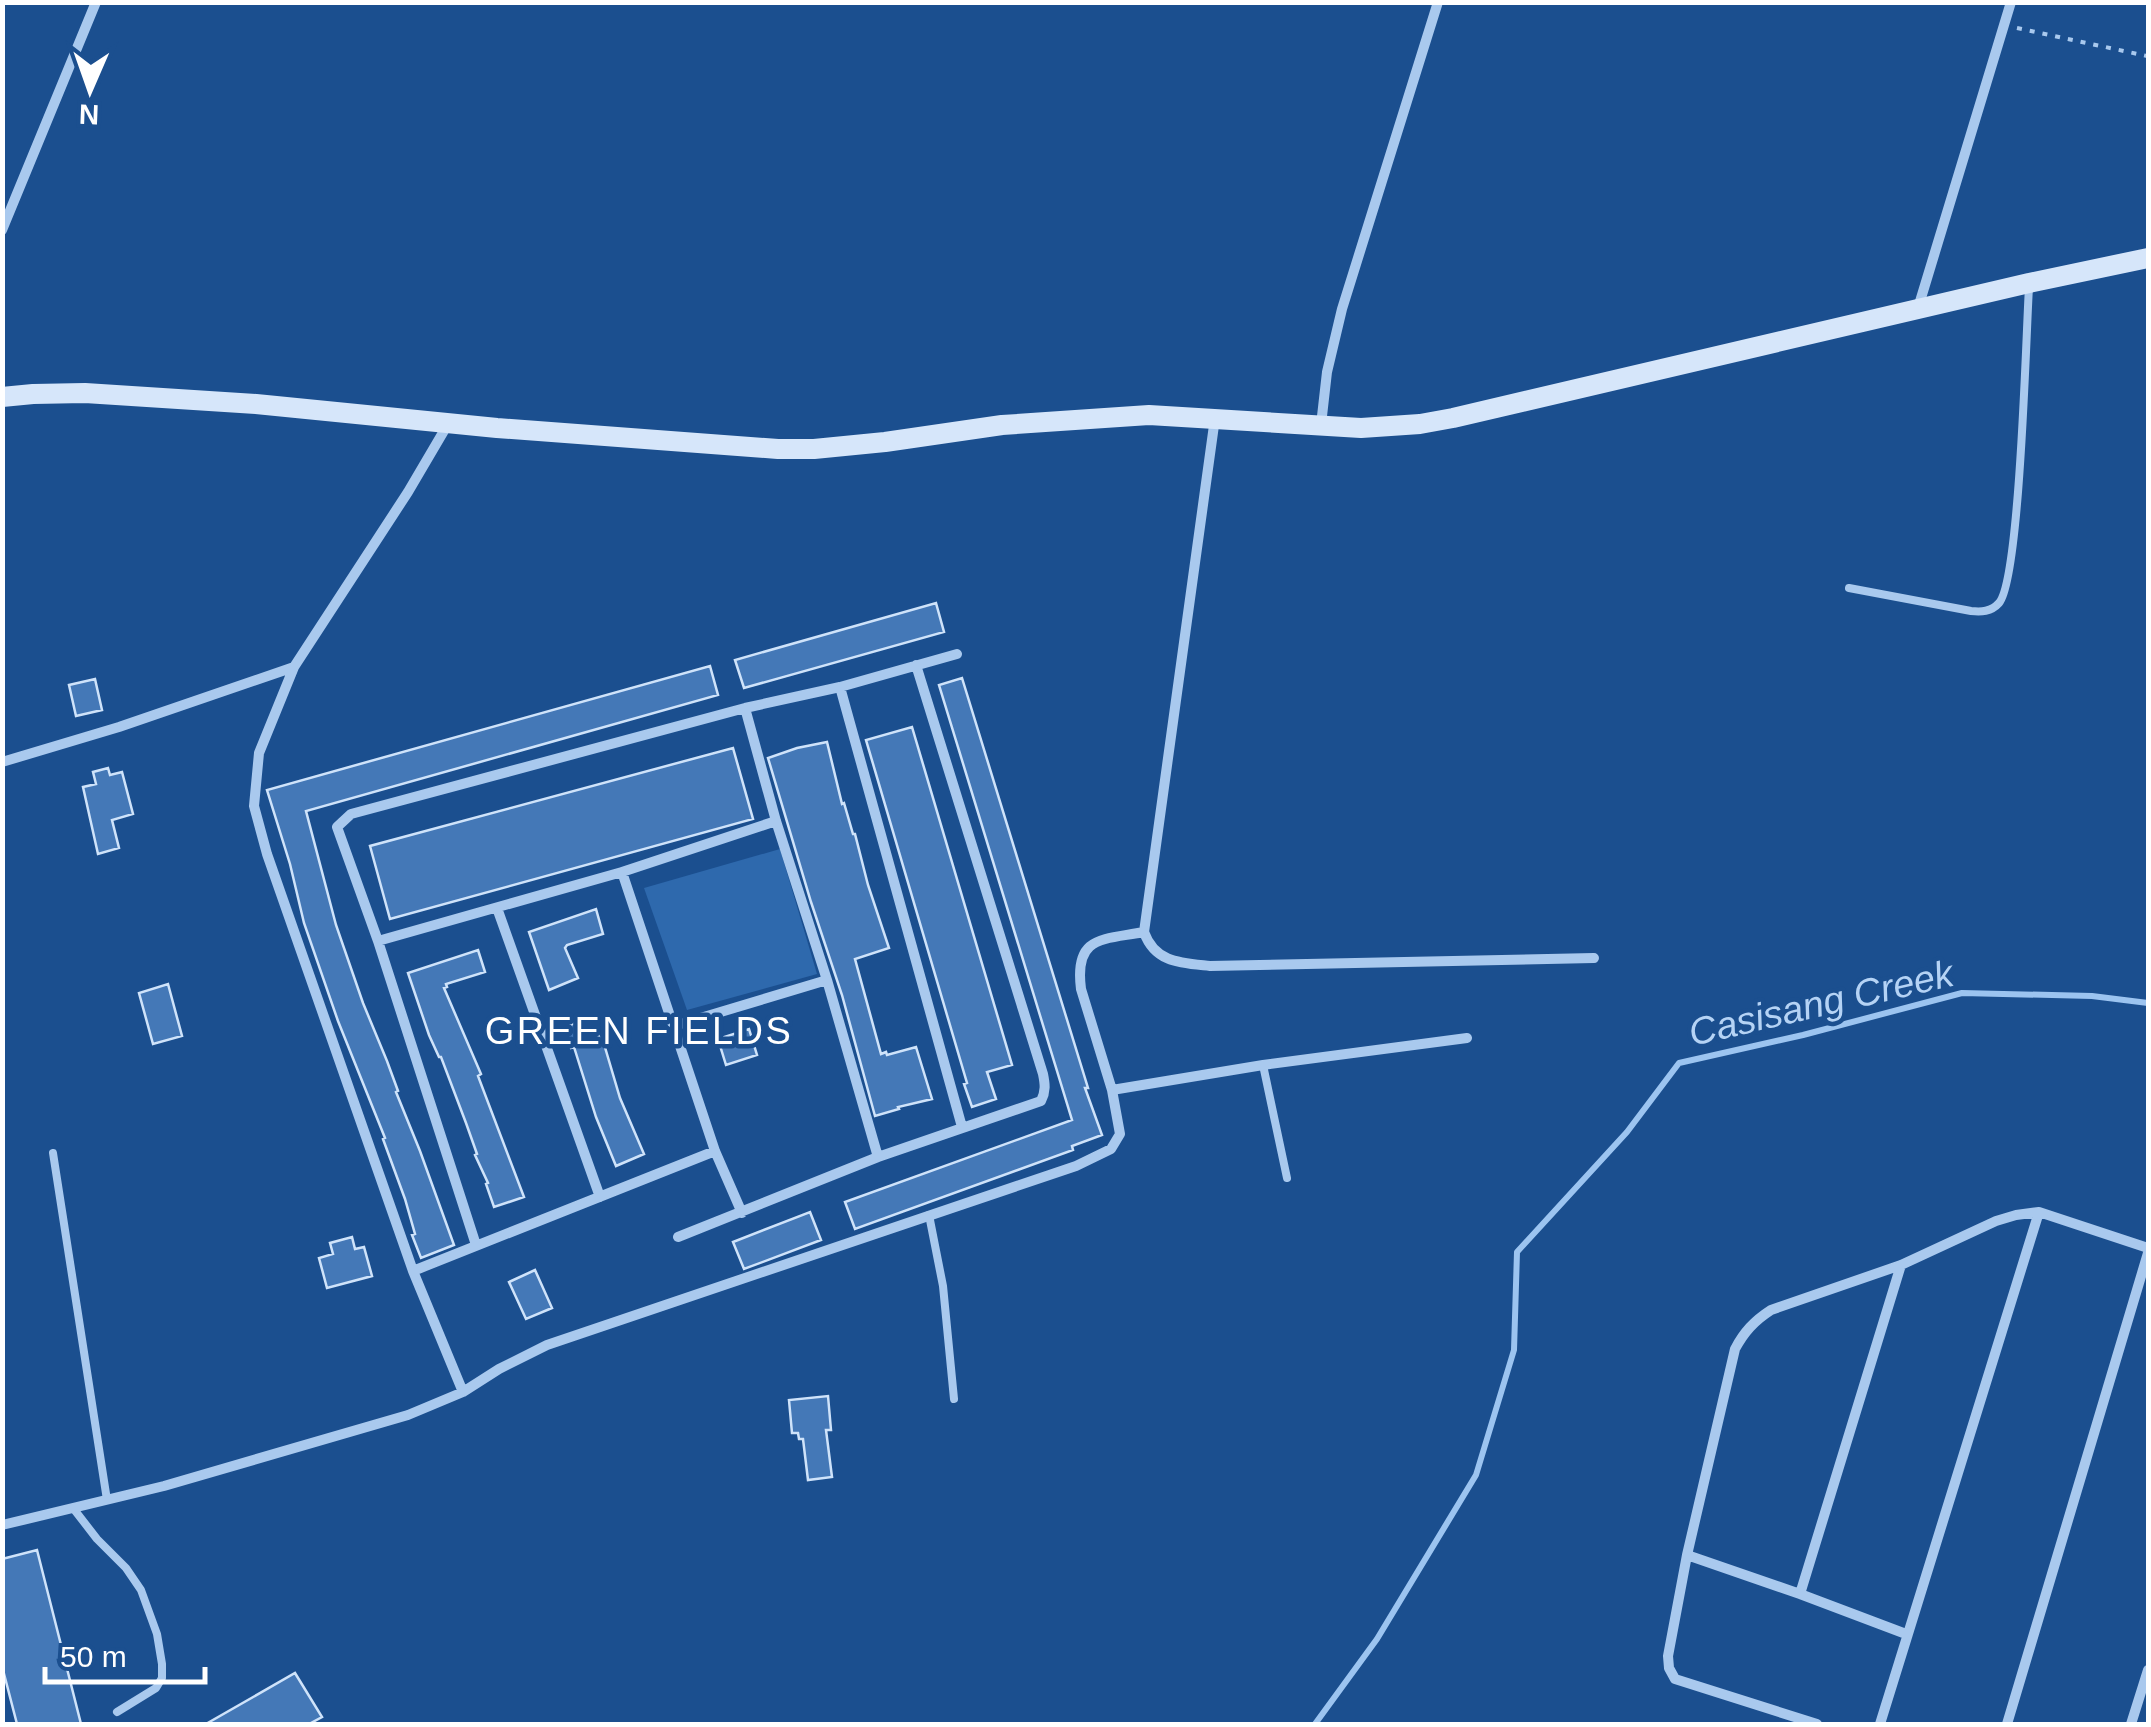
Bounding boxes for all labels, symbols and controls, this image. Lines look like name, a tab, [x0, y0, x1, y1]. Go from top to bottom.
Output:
north arrow	[40, 40, 140, 140]
text: N	[78, 99, 100, 130]
water label: Casisang Creek	[1685, 952, 1959, 1054]
district label: GREEN FIELDS	[485, 1010, 793, 1052]
scale bar	[45, 1622, 205, 1684]
text: 50 m	[60, 1640, 127, 1673]

